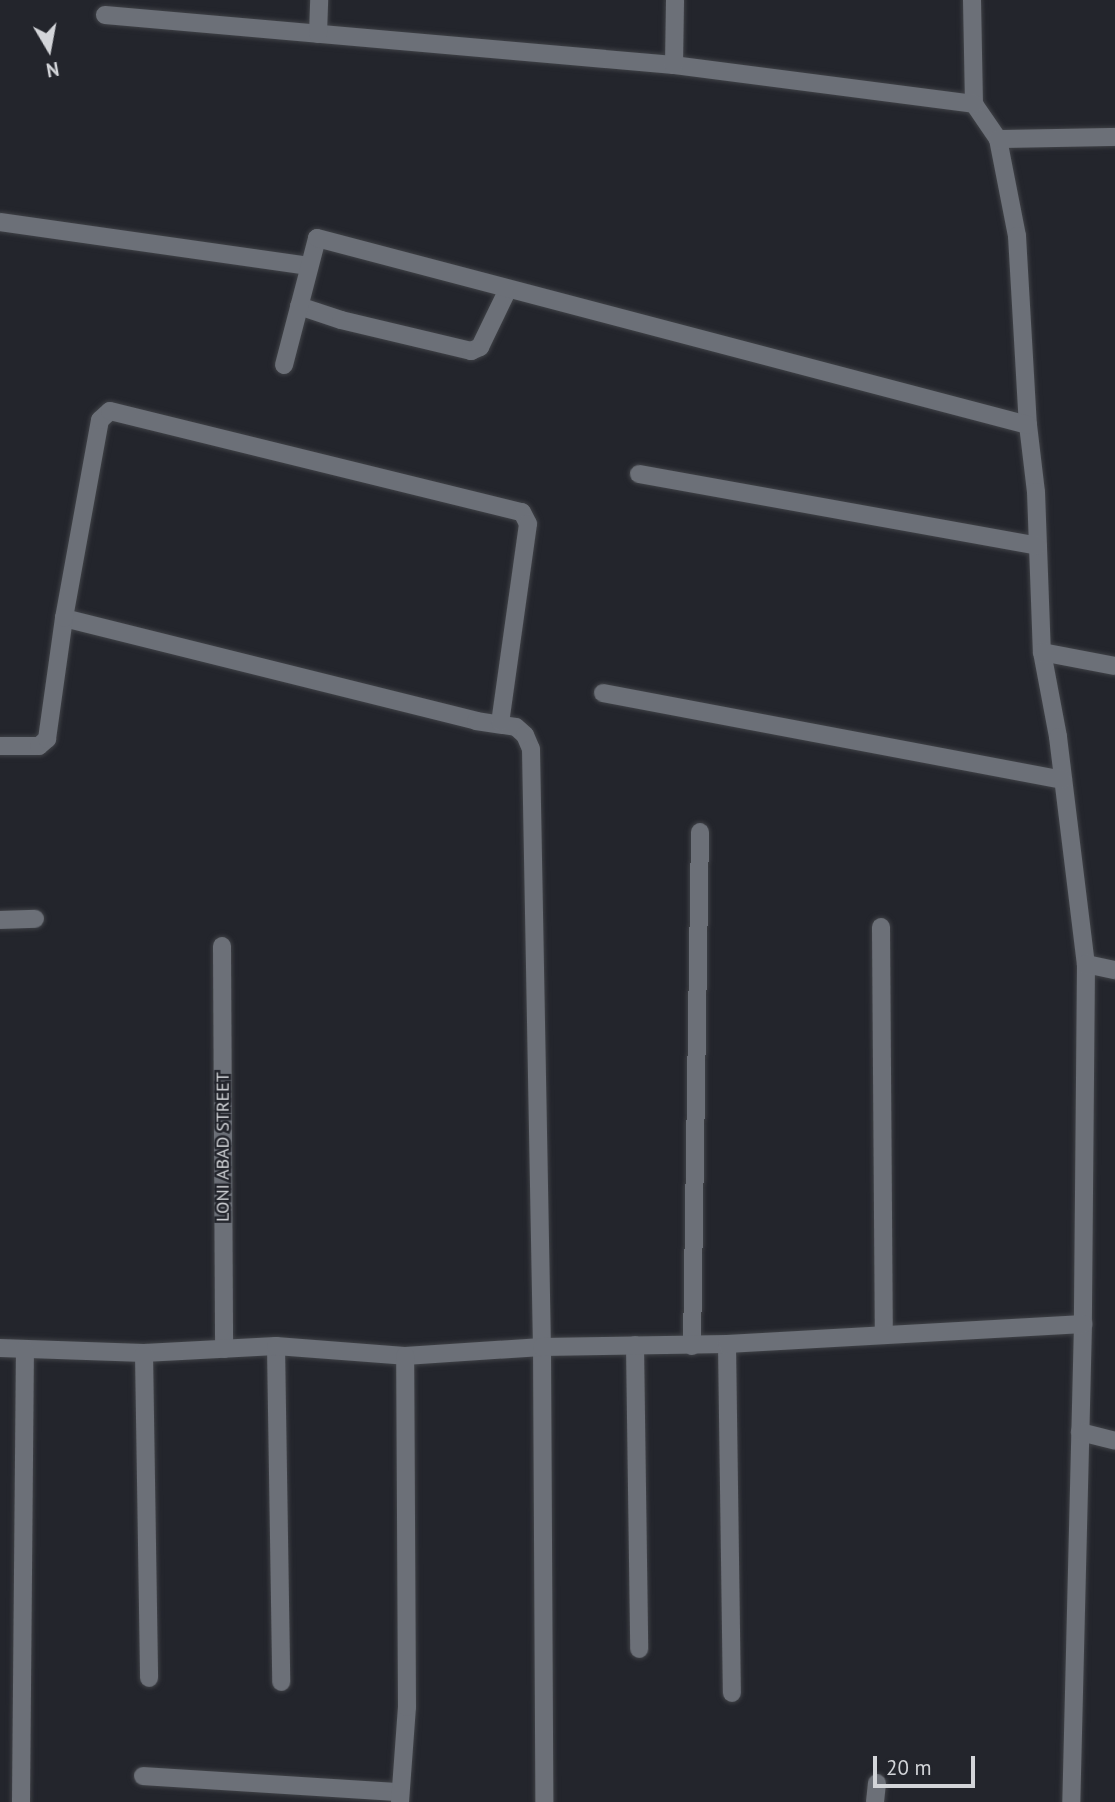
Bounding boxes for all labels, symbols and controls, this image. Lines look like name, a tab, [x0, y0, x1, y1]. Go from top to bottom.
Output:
north arrow	[14, 14, 84, 84]
text: N	[44, 57, 61, 83]
street label: LONI ABAD STREET	[212, 1072, 234, 1222]
scale bar	[877, 1742, 978, 1786]
text: 20 m	[886, 1754, 932, 1781]

